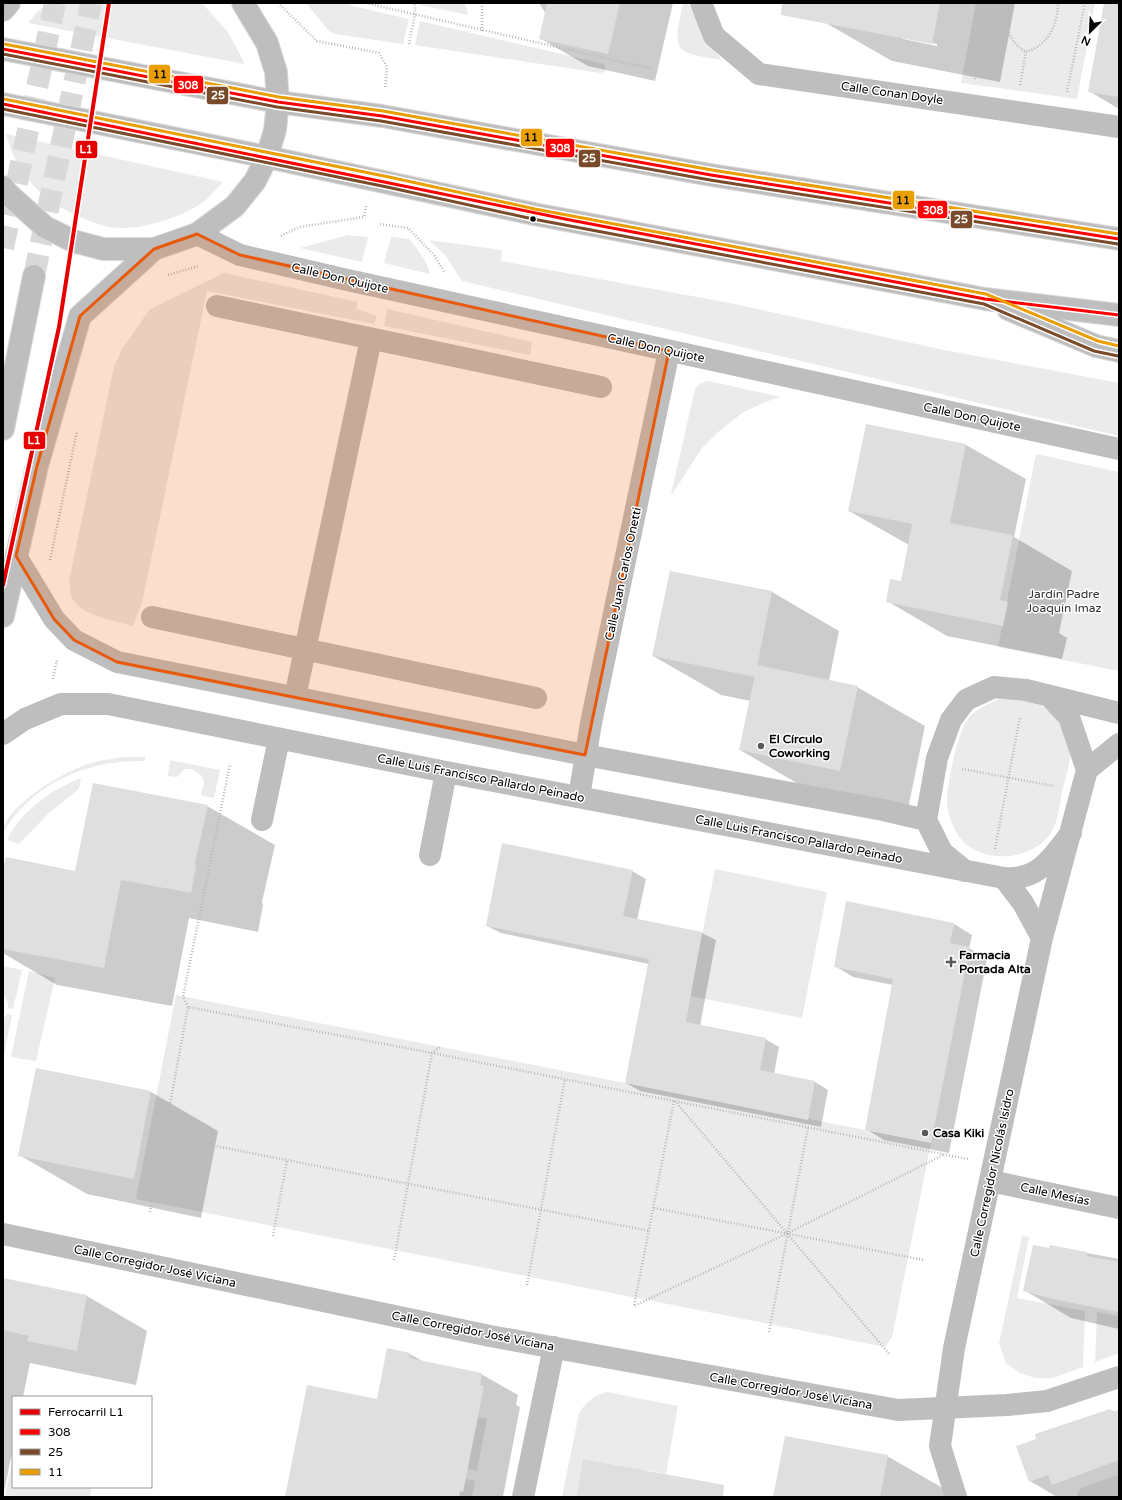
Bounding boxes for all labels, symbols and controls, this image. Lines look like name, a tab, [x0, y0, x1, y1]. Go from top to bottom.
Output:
north arrow	[1070, 12, 1110, 52]
text: N	[1079, 33, 1093, 48]
line badge: 11	[148, 64, 171, 84]
text: 11	[153, 68, 167, 81]
line badge: 308	[173, 75, 204, 94]
text: 308	[178, 79, 198, 92]
street label: Calle Conan Doyle	[840, 79, 944, 107]
line badge: 25	[206, 86, 229, 105]
text: 25	[211, 89, 225, 102]
line badge: 11	[520, 128, 543, 147]
text: 11	[524, 131, 538, 144]
line badge: 308	[545, 138, 575, 158]
line badge: L1	[75, 140, 98, 159]
text: 308	[550, 142, 570, 155]
text: L1	[79, 143, 93, 156]
line badge: 25	[578, 149, 601, 168]
text: 25	[582, 152, 596, 165]
line badge: 11	[892, 190, 915, 210]
text: 11	[896, 194, 910, 207]
line badge: 308	[917, 200, 948, 219]
text: 308	[923, 204, 943, 217]
line badge: 25	[950, 210, 973, 229]
text: 25	[954, 213, 968, 226]
unlabelled marker	[528, 214, 538, 224]
street label: Calle Don Quijote	[290, 260, 390, 296]
street label: Calle Don Quijote	[606, 331, 706, 365]
street label: Calle Don Quijote	[922, 400, 1022, 434]
line badge: L1	[23, 431, 46, 450]
text: L1	[27, 434, 41, 447]
street label: Calle Juan Carlos Onetti	[602, 506, 644, 642]
park label: Jardín Padre Joaquín Imaz	[1027, 587, 1102, 615]
place label: El Círculo Coworking	[769, 732, 830, 761]
marker: El Círculo Coworking	[756, 741, 766, 751]
street label: Calle Luis Francisco Pallardo Peinado	[376, 751, 586, 805]
street label: Calle Luis Francisco Pallardo Peinado	[694, 812, 904, 866]
place label: Farmacia Portada Alta	[959, 948, 1031, 976]
marker: Farmacia Portada Alta	[946, 957, 956, 967]
street label: Calle Corregidor Nicolás Isidro	[967, 1088, 1017, 1258]
place label: Casa Kiki	[933, 1126, 984, 1140]
marker: Casa Kiki	[920, 1128, 930, 1138]
street label: Calle Mesías	[1019, 1180, 1091, 1208]
street label: Calle Corregidor José Viciana	[73, 1242, 237, 1290]
street label: Calle Corregidor José Viciana	[391, 1308, 555, 1354]
street label: Calle Corregidor José Viciana	[708, 1370, 874, 1412]
legend	[12, 1396, 152, 1488]
text: Ferrocarril L1	[48, 1405, 124, 1419]
text: 308	[48, 1425, 71, 1439]
text: 25	[48, 1445, 63, 1459]
text: 11	[48, 1465, 63, 1479]

